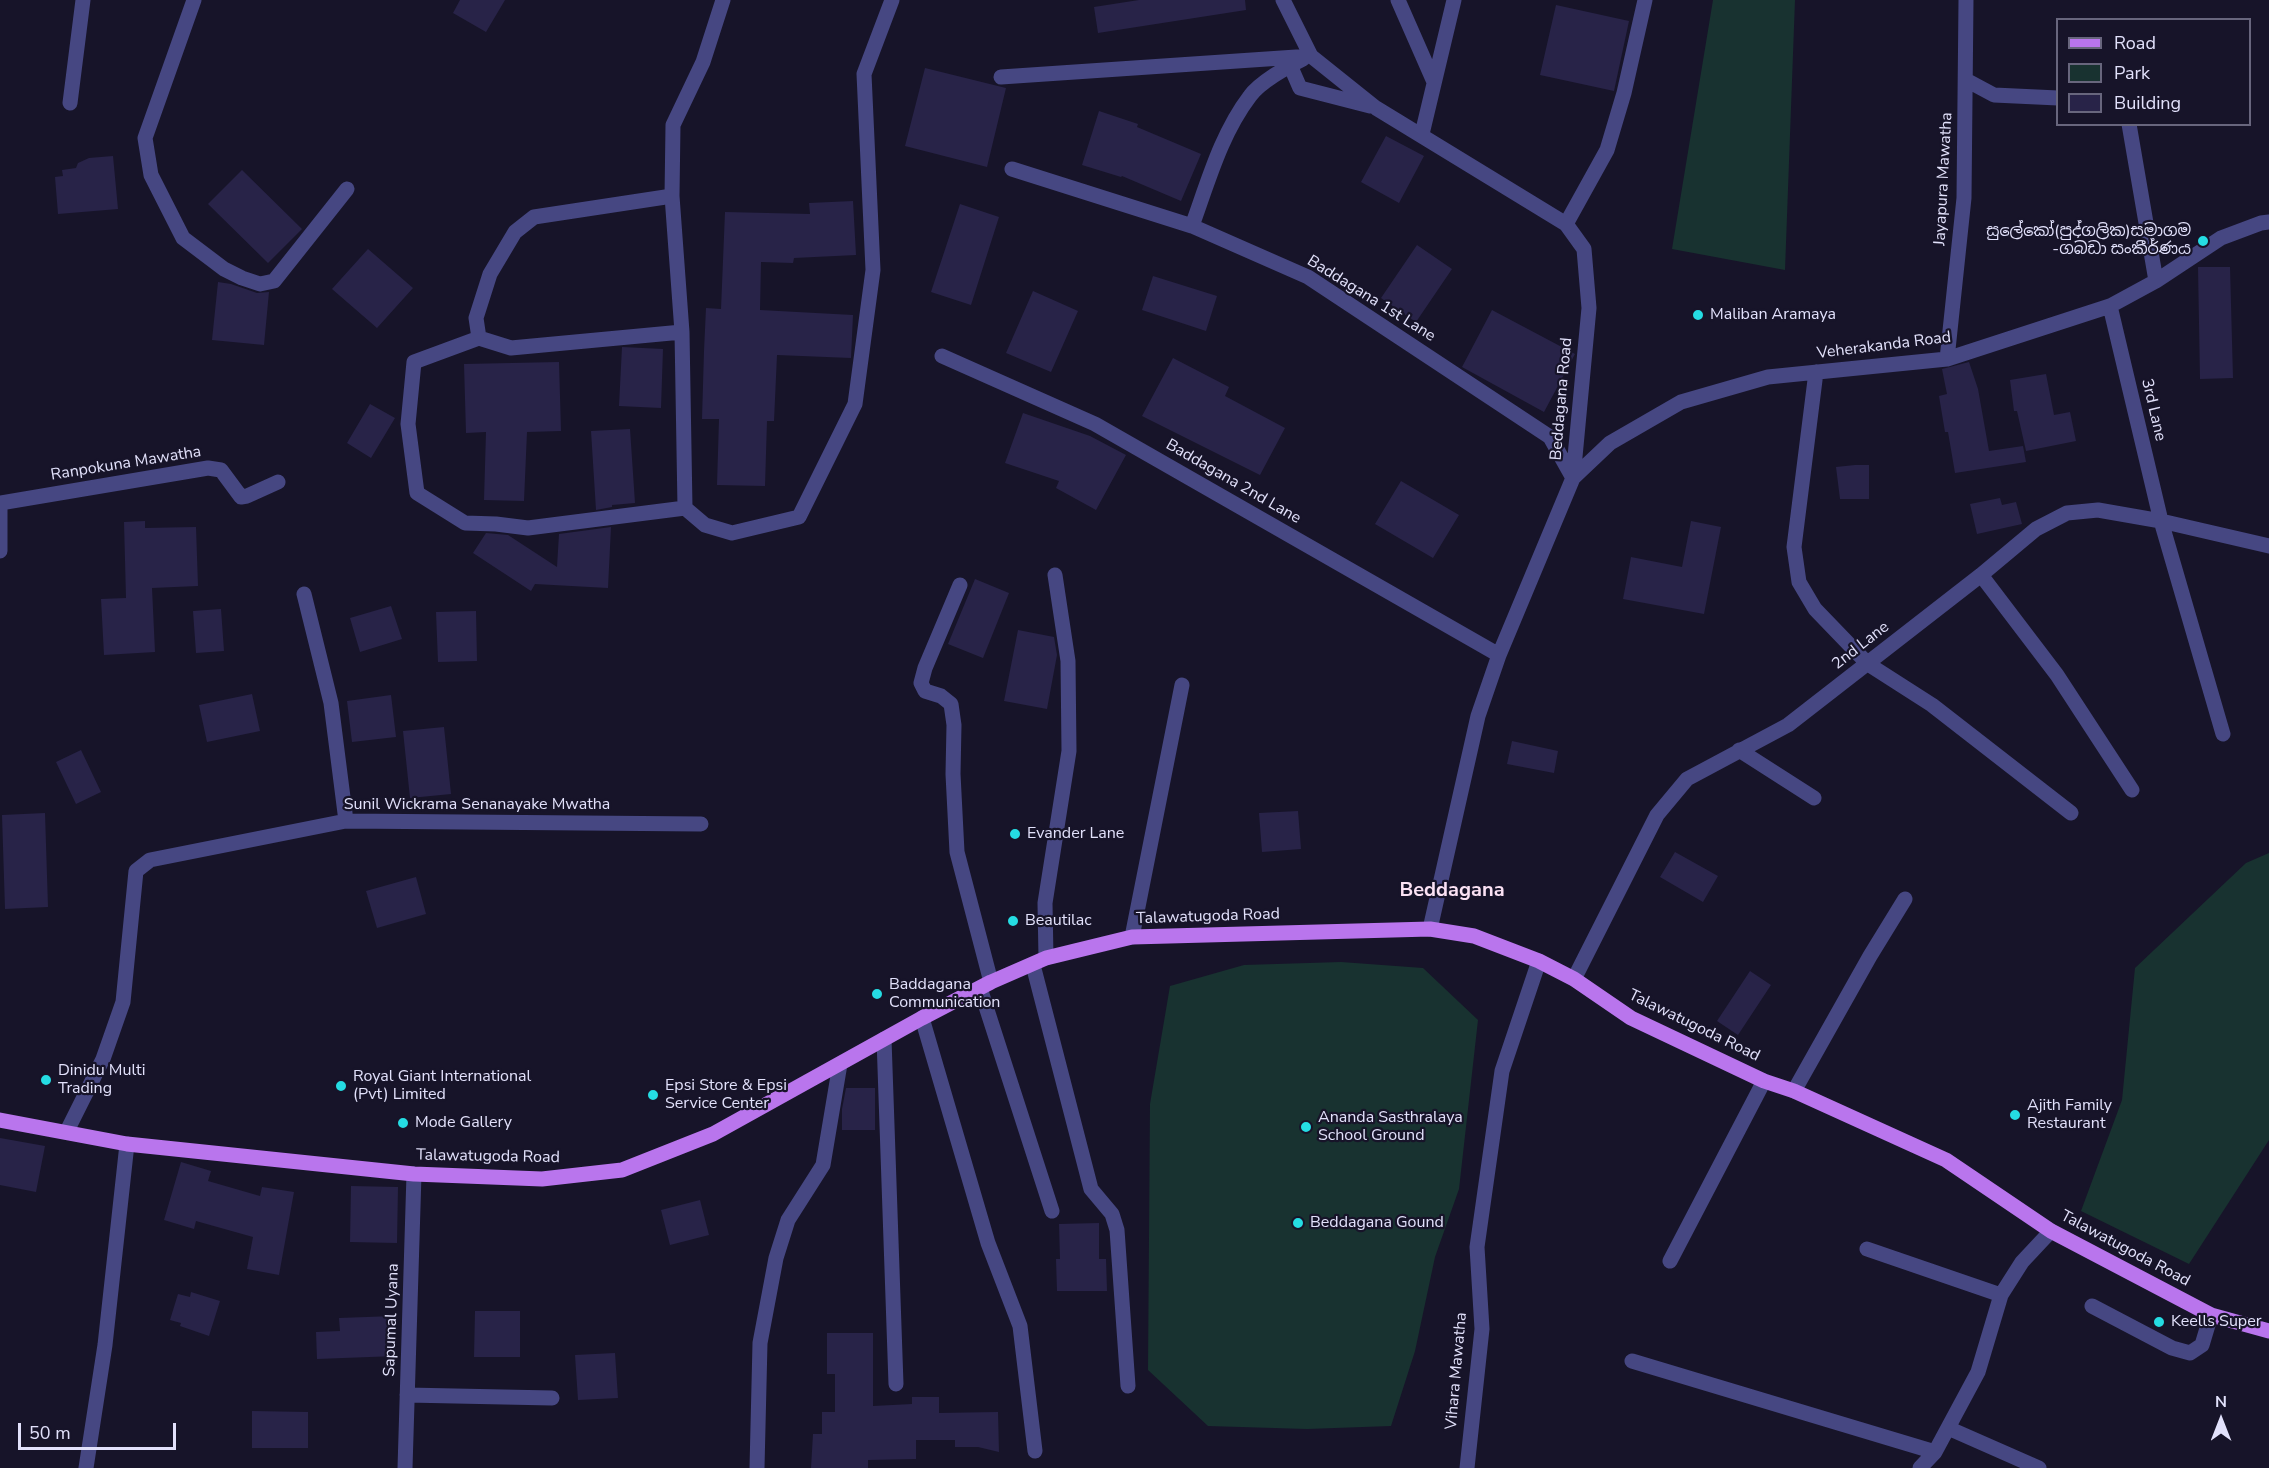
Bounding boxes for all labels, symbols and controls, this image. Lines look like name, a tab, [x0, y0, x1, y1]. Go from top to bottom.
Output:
legend	[2056, 18, 2251, 126]
text: Road	[2114, 31, 2156, 55]
text: Park	[2114, 61, 2150, 85]
text: Building	[2114, 91, 2181, 115]
street label: Jayapura Mawatha	[1931, 112, 1957, 246]
place label: සුලේකෝ(පුද්ගලික)සමාගම -ගබඩා සංකීර්ණය	[1986, 222, 2191, 260]
marker: සුලේකෝ(පුද්ගලික)සමාගම -ගබඩා සංකීර්ණය	[2196, 234, 2210, 248]
street label: Baddagana 1st Lane	[1303, 252, 1439, 346]
place label: Maliban Aramaya	[1710, 305, 1836, 325]
marker: Maliban Aramaya	[1691, 308, 1705, 322]
street label: Veherakanda Road	[1816, 328, 1952, 364]
street label: Beddagana Road	[1547, 337, 1577, 461]
street label: 3rd Lane	[2137, 377, 2169, 443]
street label: Baddagana 2nd Lane	[1162, 435, 1304, 529]
street label: Ranpokuna Mawatha	[49, 443, 203, 485]
street label: 2nd Lane	[1829, 618, 1893, 674]
street label: Sunil Wickrama Senanayake Mwatha	[344, 795, 610, 815]
place label: Evander Lane	[1027, 824, 1124, 844]
marker: Evander Lane	[1008, 827, 1022, 841]
district label: Beddagana	[1399, 879, 1505, 903]
street label: Talawatugoda Road	[1136, 905, 1280, 929]
place label: Beautilac	[1025, 911, 1092, 931]
marker: Beautilac	[1006, 914, 1020, 928]
place label: Baddagana Communication	[889, 975, 1000, 1013]
street label: Talawatugoda Road	[1625, 986, 1763, 1066]
marker: Baddagana Communication	[870, 987, 884, 1001]
place label: Dinidu Multi Trading	[58, 1061, 145, 1099]
place label: Royal Giant International (Pvt) Limited	[353, 1067, 531, 1105]
marker: Dinidu Multi Trading	[39, 1073, 53, 1087]
place label: Epsi Store & Epsi Service Center	[665, 1076, 787, 1114]
marker: Royal Giant International (Pvt) Limited	[334, 1079, 348, 1093]
marker: Epsi Store & Epsi Service Center	[646, 1088, 660, 1102]
place label: Ajith Family Restaurant	[2027, 1096, 2112, 1134]
place label: Ananda Sasthralaya School Ground	[1318, 1108, 1463, 1146]
marker: Ajith Family Restaurant	[2008, 1108, 2022, 1122]
place label: Mode Gallery	[415, 1113, 512, 1133]
marker: Mode Gallery	[396, 1116, 410, 1130]
marker: Ananda Sasthralaya School Ground	[1299, 1120, 1313, 1134]
street label: Talawatugoda Road	[416, 1146, 560, 1168]
street label: Talawatugoda Road	[2057, 1207, 2193, 1291]
place label: Beddagana Gound	[1310, 1213, 1444, 1233]
marker: Beddagana Gound	[1291, 1216, 1305, 1230]
street label: Sapumal Uyana	[380, 1263, 404, 1377]
street label: Vihara Mawatha	[1442, 1312, 1472, 1430]
place label: Keells Super	[2171, 1312, 2261, 1332]
marker: Keells Super	[2152, 1315, 2166, 1329]
north arrow	[2191, 1390, 2251, 1450]
text: N	[2215, 1391, 2227, 1413]
scale bar	[21, 1411, 178, 1449]
text: 50 m	[29, 1421, 71, 1445]

